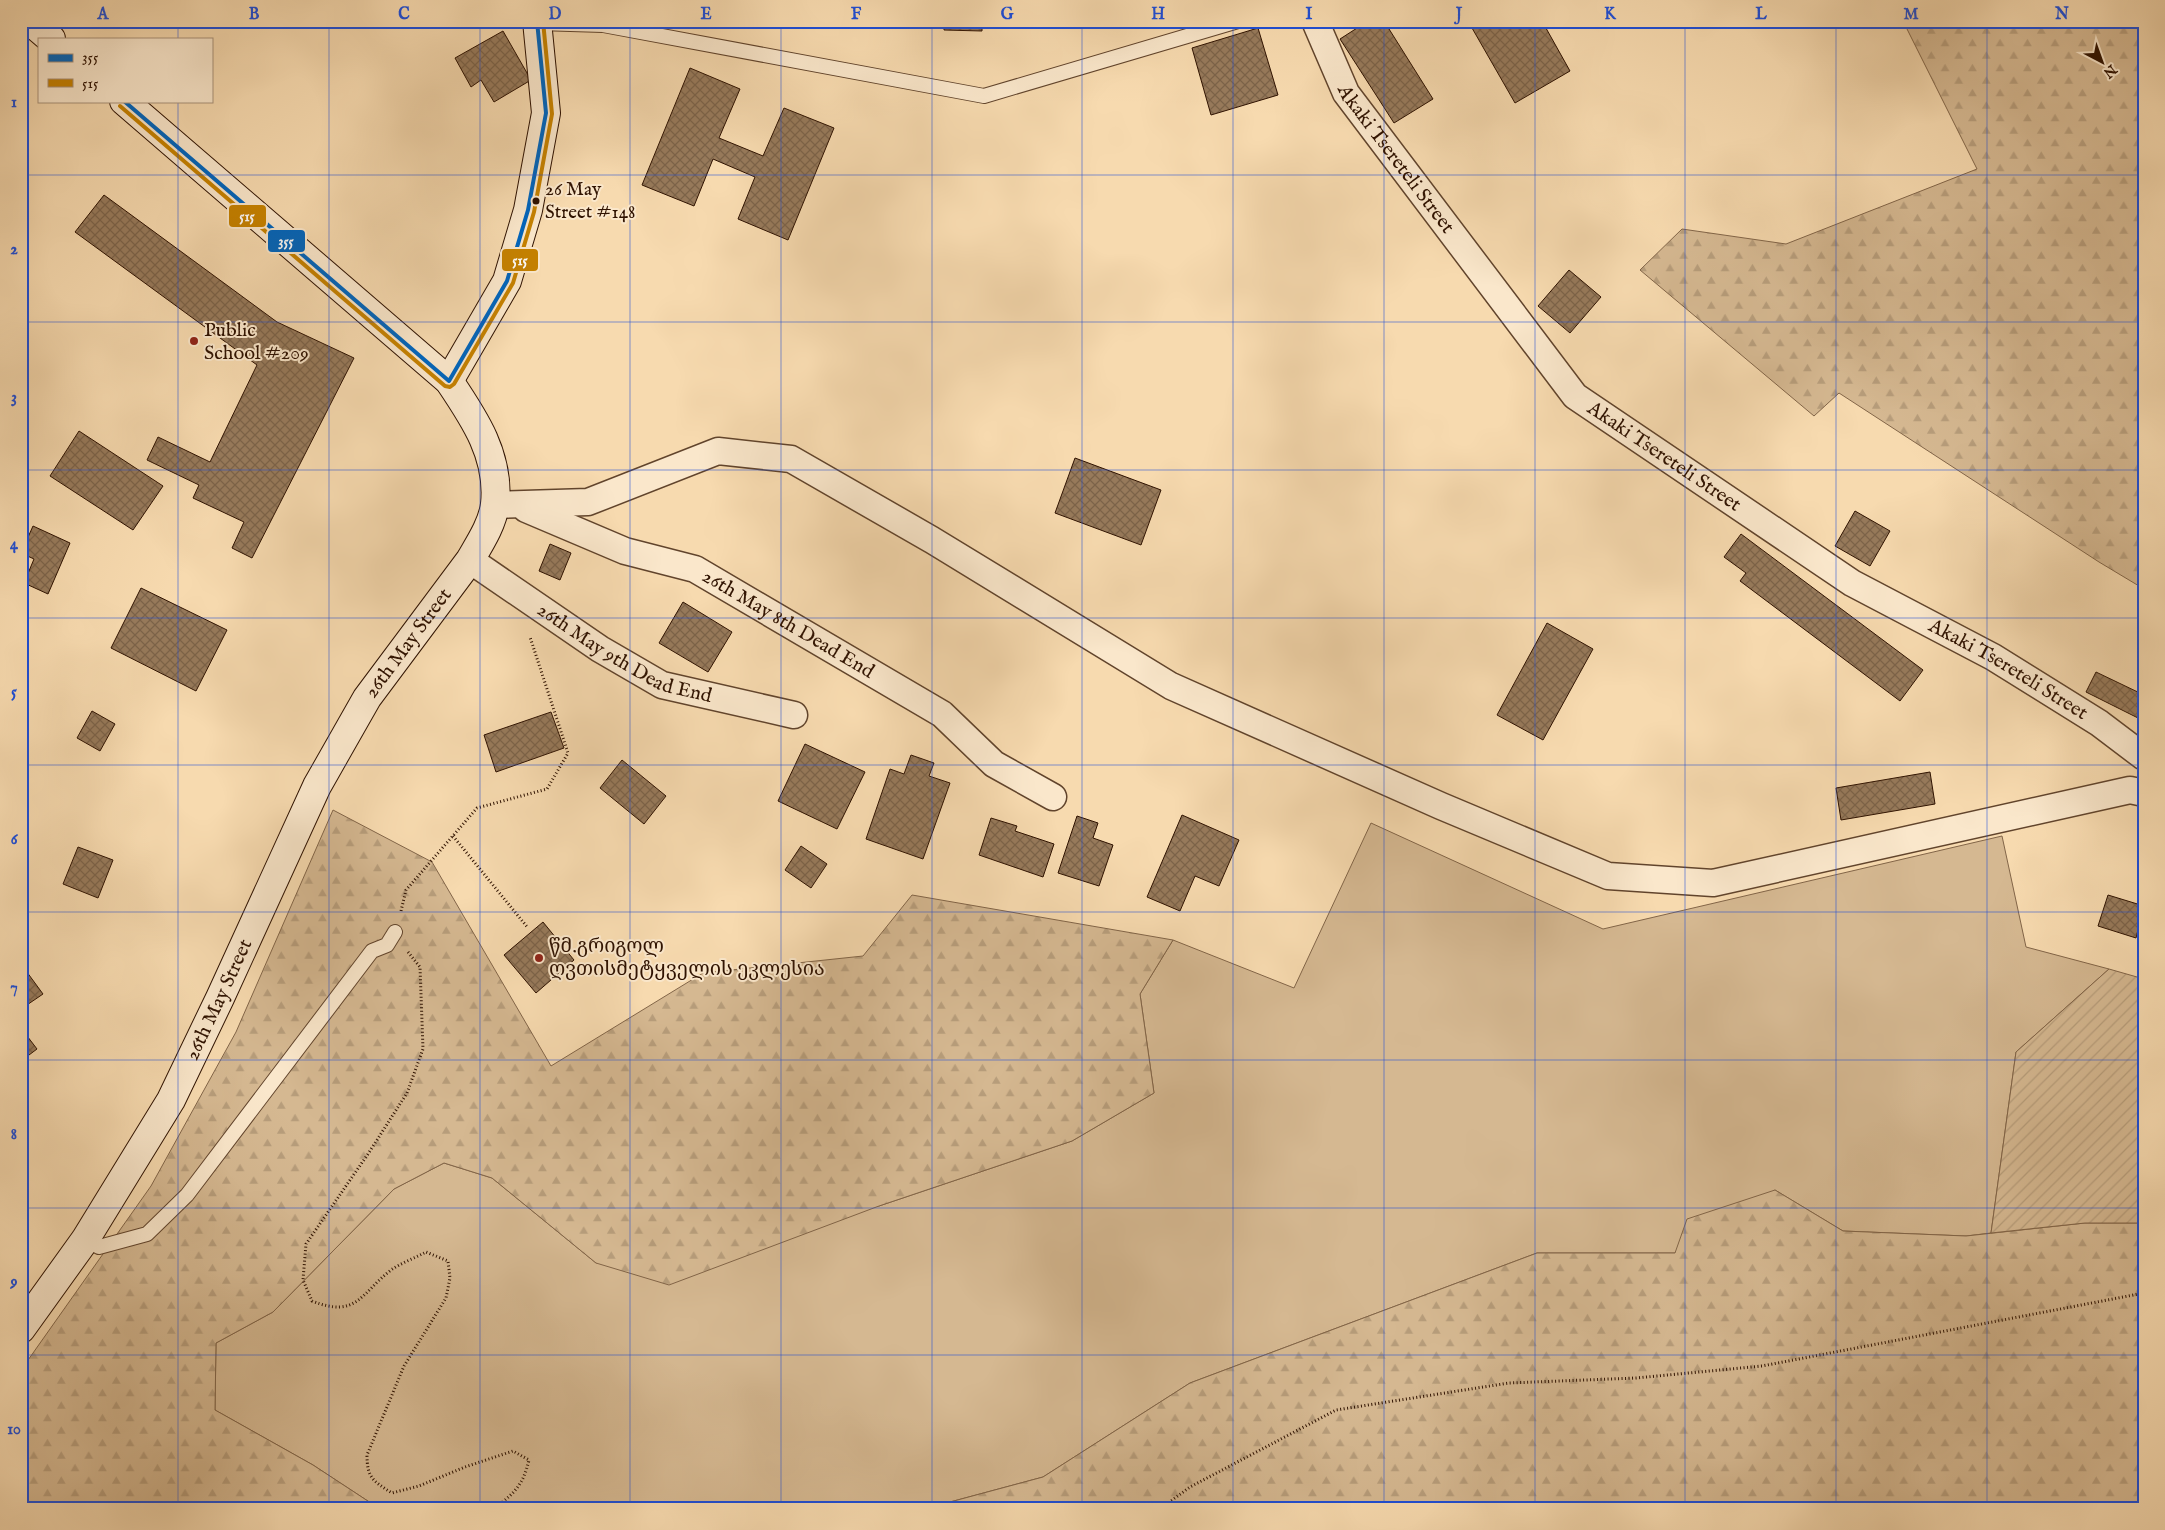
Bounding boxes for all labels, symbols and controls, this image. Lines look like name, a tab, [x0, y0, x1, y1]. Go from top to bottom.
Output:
text: A	[97, 5, 110, 25]
text: B	[249, 5, 260, 25]
text: C	[398, 5, 410, 25]
text: D	[549, 5, 562, 25]
text: E	[700, 5, 712, 25]
text: F	[851, 5, 862, 25]
text: G	[1001, 5, 1014, 25]
text: H	[1151, 5, 1165, 25]
text: I	[1306, 5, 1313, 25]
text: J	[1454, 5, 1463, 25]
text: K	[1604, 5, 1617, 25]
text: L	[1755, 5, 1767, 25]
text: M	[1903, 5, 1919, 25]
text: N	[2054, 5, 2069, 25]
legend	[38, 38, 212, 102]
north arrow	[2078, 38, 2128, 88]
text: 355	[82, 48, 99, 67]
text: N	[2099, 60, 2121, 82]
text: 515	[82, 74, 99, 93]
street label: Akaki Tsereteli Street	[1331, 80, 1460, 238]
text: 1	[11, 93, 17, 113]
place label: 26 May Street #148	[545, 178, 635, 225]
marker: 26 May Street #148	[531, 196, 541, 206]
line badge: 515	[228, 204, 267, 228]
text: 515	[239, 208, 255, 226]
line badge: 355	[267, 229, 306, 253]
text: 355	[278, 233, 294, 251]
text: 2	[10, 240, 18, 260]
line badge: 515	[501, 248, 539, 272]
text: 515	[512, 252, 528, 270]
place label: Public School #209	[204, 318, 309, 366]
marker: Public School #209	[188, 335, 200, 347]
text: 3	[11, 388, 17, 408]
street label: Akaki Tsereteli Street	[1582, 395, 1746, 517]
text: 4	[10, 535, 19, 555]
street label: 26th May 8th Dead End	[698, 564, 879, 684]
street label: 26th May Street	[359, 583, 457, 703]
street label: 26th May 9th Dead End	[532, 597, 715, 709]
street label: Akaki Tsereteli Street	[1924, 613, 2093, 726]
text: 5	[11, 683, 17, 703]
text: 6	[11, 830, 19, 850]
place label: წმ.გრიგოლ ღვთისმეტყველის ეკლესია	[549, 934, 825, 982]
street label: 26th May Street	[179, 935, 258, 1064]
marker: წმ.გრიგოლ ღვთისმეტყველის ეკლესია	[533, 952, 545, 964]
text: 7	[10, 978, 18, 998]
text: 8	[11, 1125, 17, 1145]
text: 9	[10, 1273, 18, 1293]
text: 10	[7, 1420, 21, 1440]

